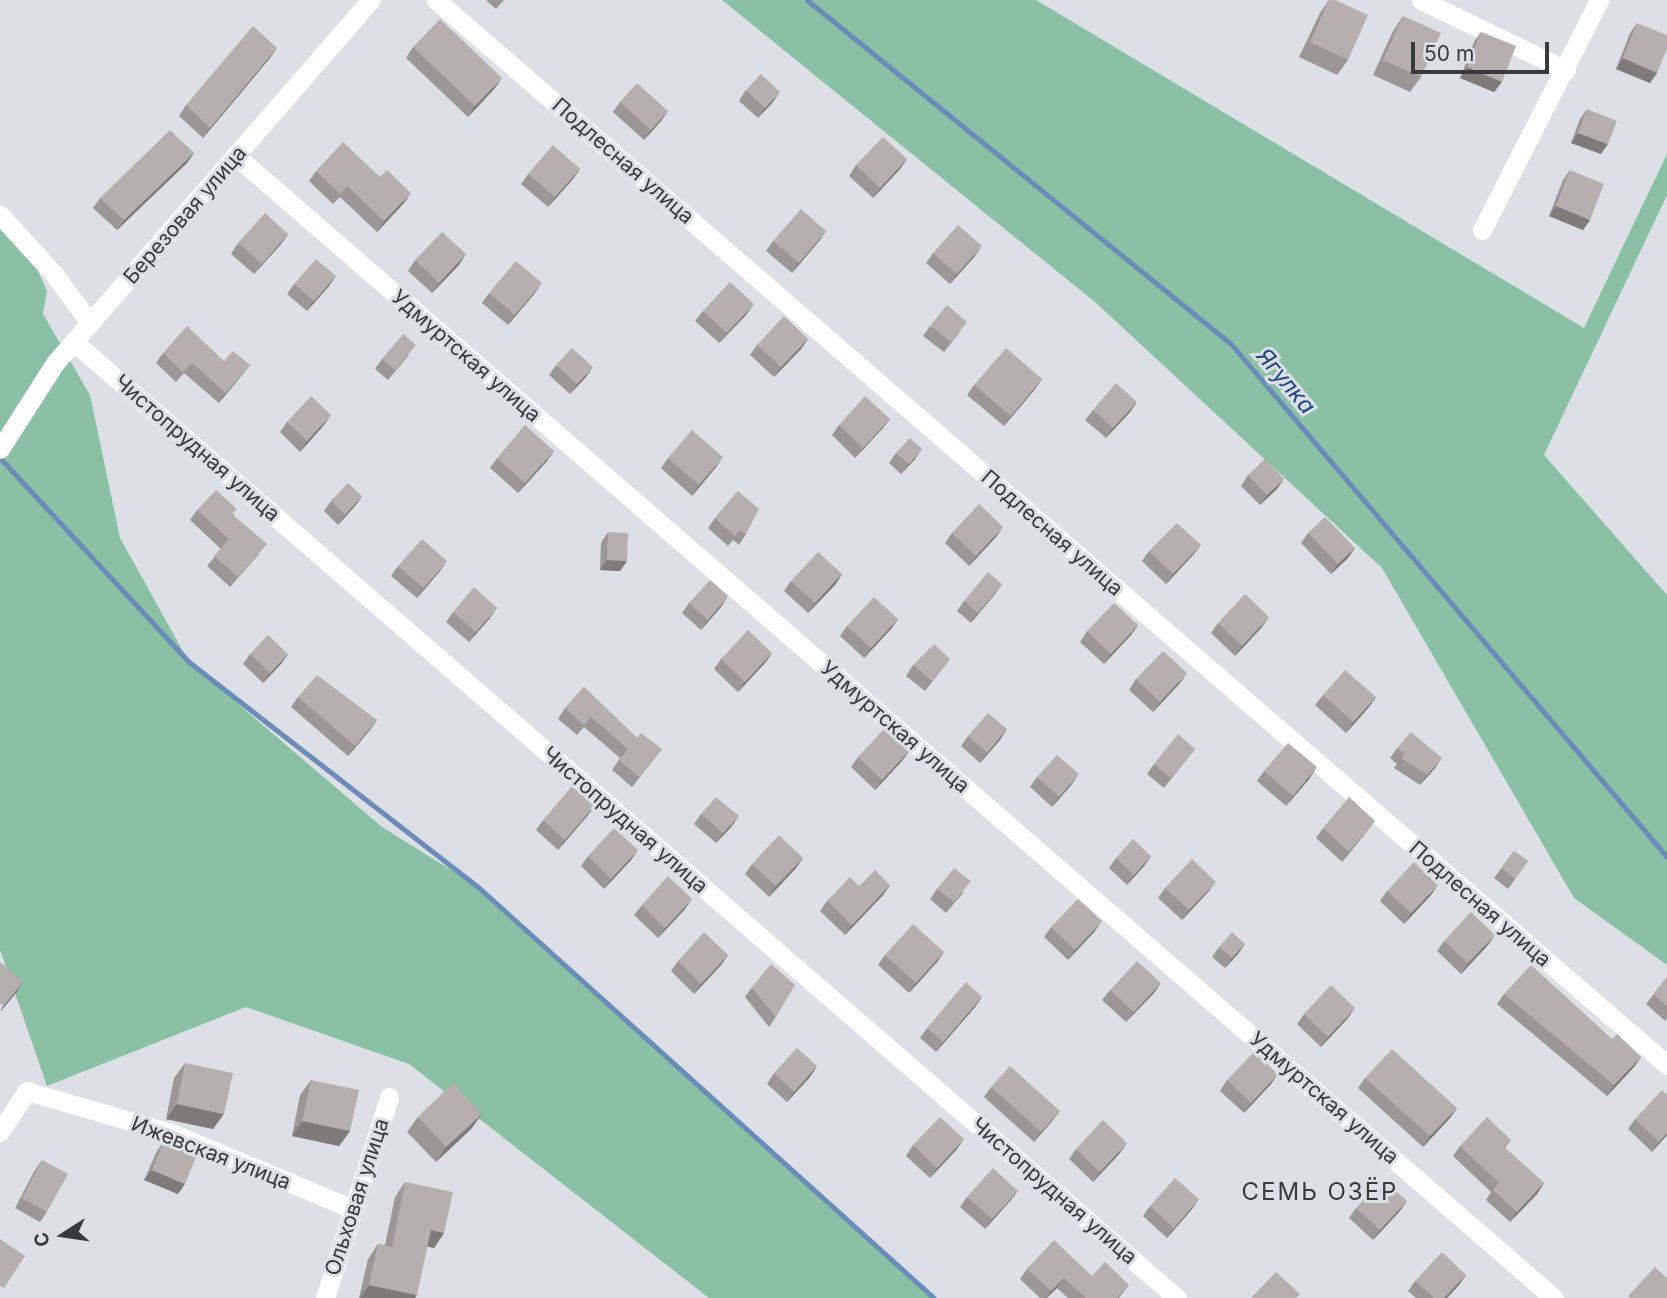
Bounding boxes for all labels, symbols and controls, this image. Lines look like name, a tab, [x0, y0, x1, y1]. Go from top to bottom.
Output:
scale bar	[1415, 28, 1553, 72]
text: 50 m	[1424, 41, 1474, 66]
street label: Подлесная улица	[547, 93, 699, 229]
street label: Березовая улица	[118, 141, 252, 289]
street label: Удмуртская улица	[386, 284, 546, 428]
water label: Ягулка	[1251, 343, 1321, 419]
street label: Чистопрудная улица	[109, 369, 285, 527]
street label: Подлесная улица	[976, 465, 1128, 601]
street label: Удмуртская улица	[815, 655, 975, 799]
street label: Чистопрудная улица	[537, 741, 713, 899]
street label: Подлесная улица	[1404, 836, 1556, 972]
street label: Удмуртская улица	[1244, 1026, 1404, 1170]
street label: Ижевская улица	[128, 1111, 294, 1195]
street label: Чистопрудная улица	[966, 1112, 1142, 1270]
street label: Ольховая улица	[320, 1115, 394, 1279]
district label: СЕМЬ ОЗЁР	[1243, 1178, 1397, 1206]
north arrow	[28, 1200, 98, 1270]
text: С	[29, 1230, 55, 1249]

